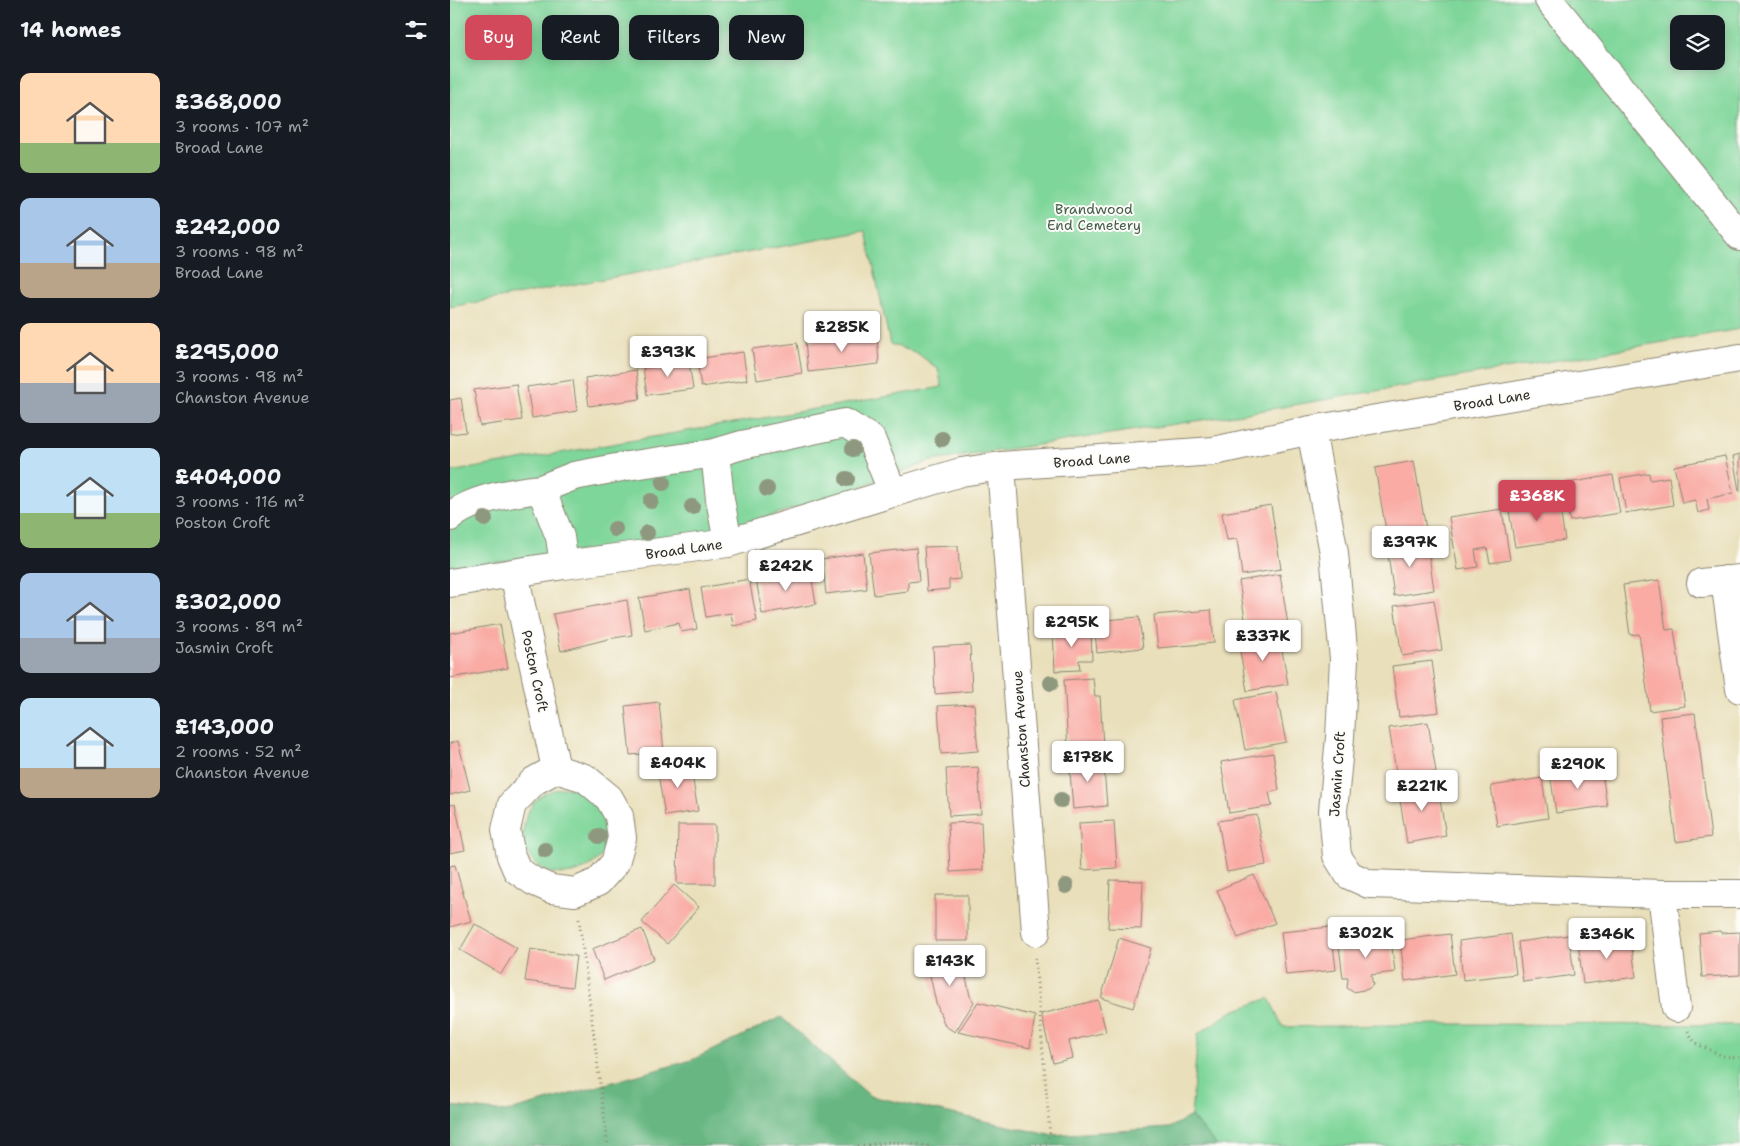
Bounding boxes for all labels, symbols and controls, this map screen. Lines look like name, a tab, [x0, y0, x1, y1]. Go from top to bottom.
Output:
chip: Buy	[465, 15, 532, 60]
chip: Rent	[542, 15, 619, 60]
chip: Filters	[629, 15, 719, 60]
chip: New	[729, 15, 804, 60]
map controls	[1670, 15, 1725, 70]
button: layers	[1670, 15, 1725, 70]
text: 14 homes	[20, 16, 121, 44]
icon: filters	[402, 16, 430, 44]
text: £368,000	[175, 88, 282, 116]
icon: home	[60, 93, 120, 153]
text: 3 rooms · 107 m²	[175, 116, 309, 137]
text: Broad Lane	[175, 137, 263, 158]
park label: Brandwood End Cemetery	[1047, 200, 1141, 234]
text: £242,000	[175, 213, 280, 241]
icon: home	[60, 218, 120, 278]
text: 3 rooms · 98 m²	[175, 241, 304, 262]
text: Broad Lane	[175, 262, 263, 283]
pin: £285K	[807, 310, 877, 353]
text: £285K	[815, 316, 869, 337]
pin: £393K	[633, 336, 703, 378]
text: £295,000	[175, 338, 279, 366]
text: £393K	[641, 341, 695, 362]
icon: home	[60, 343, 120, 403]
text: 3 rooms · 98 m²	[175, 366, 304, 387]
street label: Broad Lane	[1452, 385, 1532, 415]
text: Chanston Avenue	[175, 387, 309, 408]
street label: Broad Lane	[1053, 448, 1131, 472]
text: £404,000	[175, 463, 281, 491]
icon: home	[60, 468, 120, 528]
pin: £368K	[1502, 480, 1572, 522]
text: £368K	[1509, 485, 1565, 506]
text: 3 rooms · 116 m²	[175, 491, 305, 512]
text: Poston Croft	[175, 512, 271, 533]
pin: £397K	[1375, 526, 1445, 568]
text: £397K	[1383, 531, 1437, 552]
street label: Broad Lane	[644, 535, 724, 563]
pin: £242K	[751, 550, 821, 592]
text: £242K	[759, 555, 813, 576]
text: £302,000	[175, 588, 282, 616]
icon: home	[60, 593, 120, 653]
pin: £295K	[1037, 606, 1107, 648]
text: £295K	[1045, 611, 1099, 632]
text: 3 rooms · 89 m²	[175, 616, 303, 637]
pin: £337K	[1228, 620, 1298, 662]
text: £337K	[1236, 625, 1290, 646]
street label: Poston Croft	[518, 628, 552, 714]
text: Jasmin Croft	[175, 637, 274, 658]
street label: Chanston Avenue	[1008, 670, 1034, 788]
text: £143,000	[175, 713, 274, 741]
icon: home	[60, 718, 120, 778]
street label: Jasmin Croft	[1325, 730, 1349, 818]
pin: £178K	[1053, 740, 1123, 783]
text: 2 rooms · 52 m²	[175, 741, 302, 762]
pin: £404K	[643, 746, 713, 789]
text: £178K	[1063, 746, 1113, 767]
pin: £290K	[1543, 748, 1613, 790]
text: £404K	[650, 752, 706, 773]
text: £290K	[1551, 753, 1605, 774]
text: Chanston Avenue	[175, 762, 309, 783]
pin: £221K	[1387, 770, 1457, 812]
text: £221K	[1397, 775, 1447, 796]
pin: £302K	[1331, 916, 1401, 959]
pin: £346K	[1572, 918, 1642, 960]
text: £302K	[1339, 922, 1393, 943]
text: £346K	[1579, 923, 1635, 944]
pin: £143K	[915, 944, 985, 987]
text: £143K	[925, 950, 975, 971]

